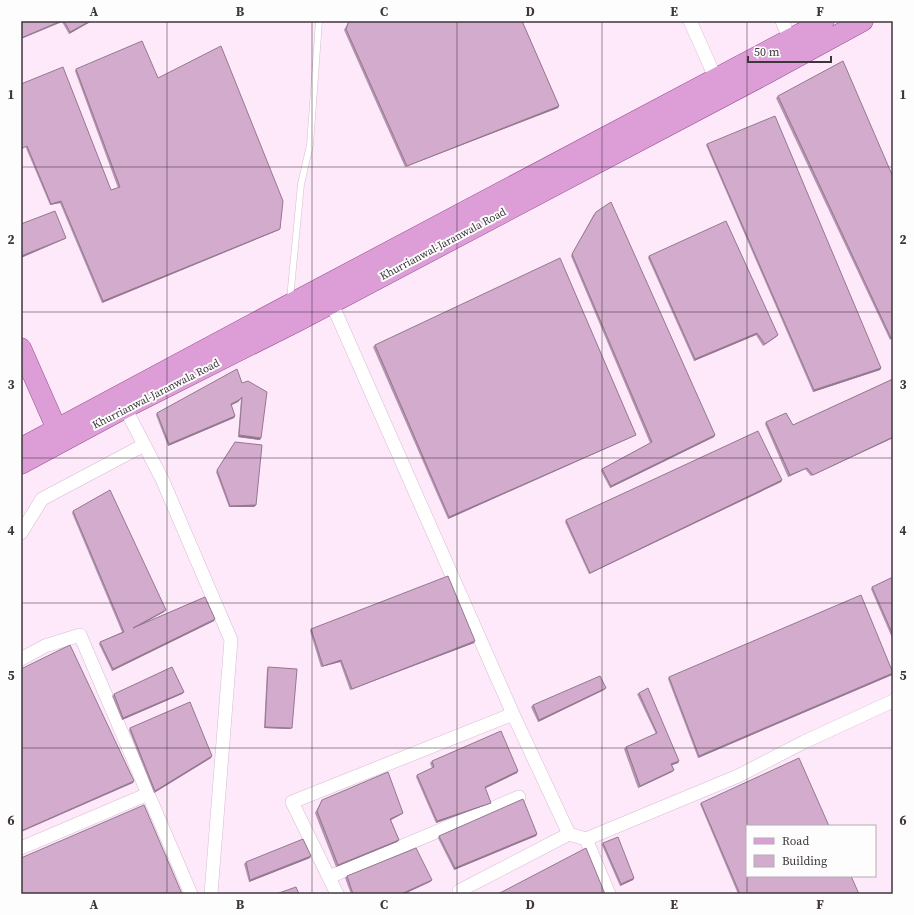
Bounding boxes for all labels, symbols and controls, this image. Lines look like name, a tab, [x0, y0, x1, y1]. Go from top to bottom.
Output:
text: A	[90, 3, 99, 20]
text: B	[236, 3, 245, 20]
text: C	[380, 3, 388, 20]
text: D	[525, 3, 535, 20]
text: E	[670, 3, 678, 20]
text: F	[816, 3, 824, 20]
scale bar	[748, 38, 831, 64]
text: 50 m	[754, 44, 780, 60]
text: 1	[7, 86, 15, 103]
text: 1	[899, 86, 907, 103]
street label: Khurrianwal-Jaranwala Road	[377, 204, 509, 284]
text: 2	[7, 231, 15, 248]
text: 2	[899, 231, 907, 248]
street label: Khurrianwal-Jaranwala Road	[90, 355, 223, 433]
text: 3	[7, 376, 15, 393]
text: 3	[899, 376, 907, 393]
text: 4	[7, 522, 15, 539]
text: 4	[899, 522, 907, 539]
text: 5	[7, 667, 15, 684]
text: 5	[899, 667, 907, 684]
text: 6	[7, 812, 15, 829]
text: 6	[899, 812, 907, 829]
legend	[746, 825, 876, 877]
text: Road	[782, 833, 809, 849]
text: Building	[782, 853, 827, 869]
text: A	[90, 896, 99, 913]
text: B	[236, 896, 245, 913]
text: C	[380, 896, 388, 913]
text: D	[525, 896, 535, 913]
text: E	[670, 896, 678, 913]
text: F	[816, 896, 824, 913]

